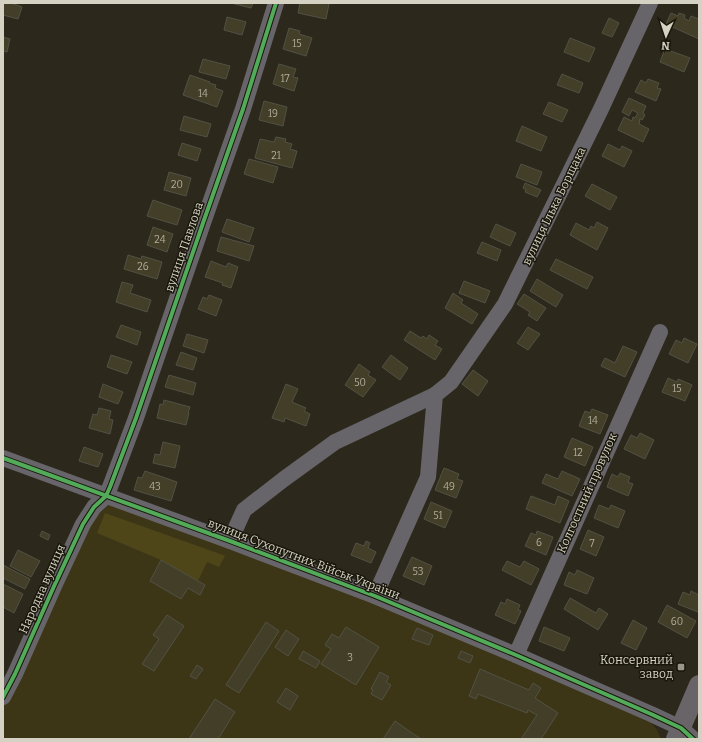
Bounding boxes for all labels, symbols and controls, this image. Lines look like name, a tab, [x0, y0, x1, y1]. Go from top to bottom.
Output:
north arrow	[646, 16, 686, 56]
house number: 15	[292, 38, 302, 50]
text: N	[660, 39, 670, 52]
house number: 17	[281, 73, 289, 85]
house number: 14	[198, 88, 208, 100]
house number: 19	[268, 108, 278, 120]
street label: вулиця Ілька Борщака	[519, 144, 589, 267]
house number: 21	[271, 150, 281, 162]
house number: 20	[171, 179, 183, 191]
street label: вулиця Павлова	[162, 200, 206, 294]
house number: 24	[154, 234, 166, 246]
house number: 26	[137, 261, 149, 273]
house number: 50	[354, 377, 366, 389]
house number: 15	[672, 383, 682, 395]
house number: 14	[588, 415, 598, 427]
street label: Колгоспний провулок	[554, 431, 620, 555]
house number: 12	[573, 447, 583, 459]
house number: 43	[149, 481, 161, 493]
house number: 49	[443, 481, 455, 493]
house number: 51	[433, 510, 443, 522]
street label: вулиця Сухопутних Військ України	[206, 516, 402, 602]
house number: 6	[536, 537, 542, 549]
house number: 7	[589, 538, 595, 550]
street label: Народна вулиця	[16, 542, 68, 636]
house number: 53	[413, 566, 424, 578]
house number: 60	[671, 616, 683, 628]
house number: 3	[347, 652, 353, 664]
place label: Консервний завод	[600, 653, 673, 681]
marker: Консервний завод	[676, 662, 686, 672]

